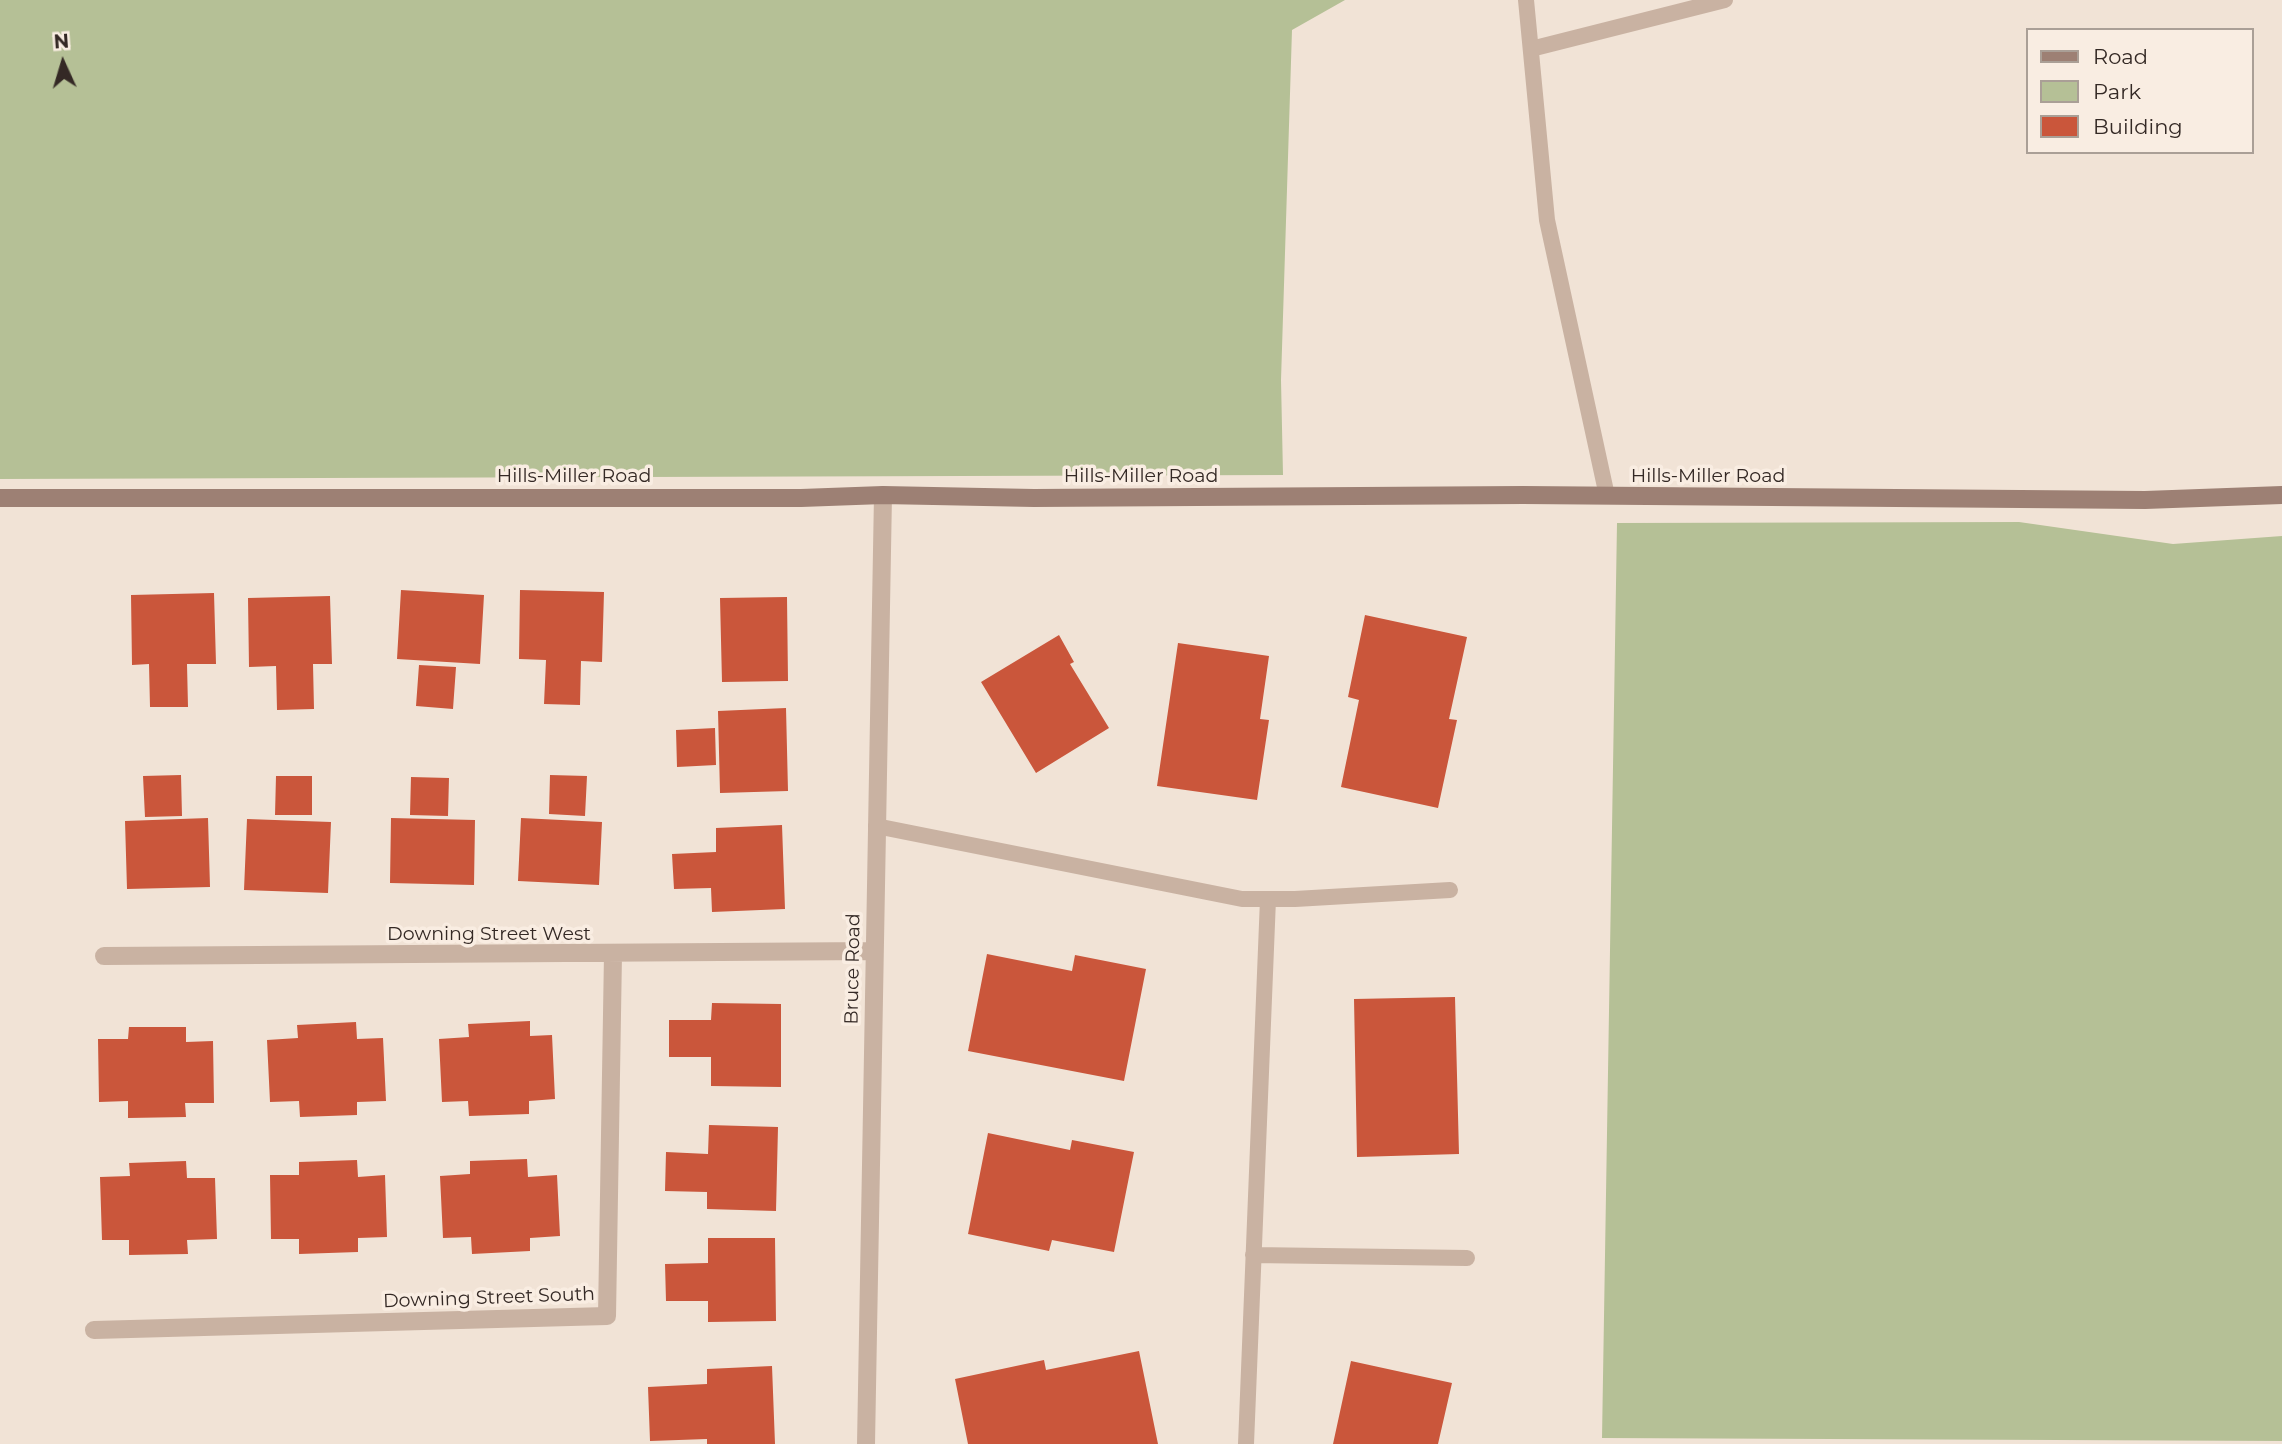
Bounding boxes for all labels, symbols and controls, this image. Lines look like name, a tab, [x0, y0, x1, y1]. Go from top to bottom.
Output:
north arrow	[28, 28, 98, 98]
legend	[2026, 28, 2254, 154]
text: N	[53, 30, 70, 54]
text: Road	[2093, 44, 2148, 69]
text: Park	[2093, 79, 2141, 104]
text: Building	[2093, 114, 2183, 139]
street label: Hills-Miller Road	[497, 465, 651, 487]
street label: Hills-Miller Road	[1064, 465, 1218, 487]
street label: Hills-Miller Road	[1631, 465, 1785, 487]
street label: Bruce Road	[841, 913, 865, 1025]
street label: Downing Street West	[387, 923, 591, 945]
street label: Downing Street South	[383, 1283, 595, 1313]

